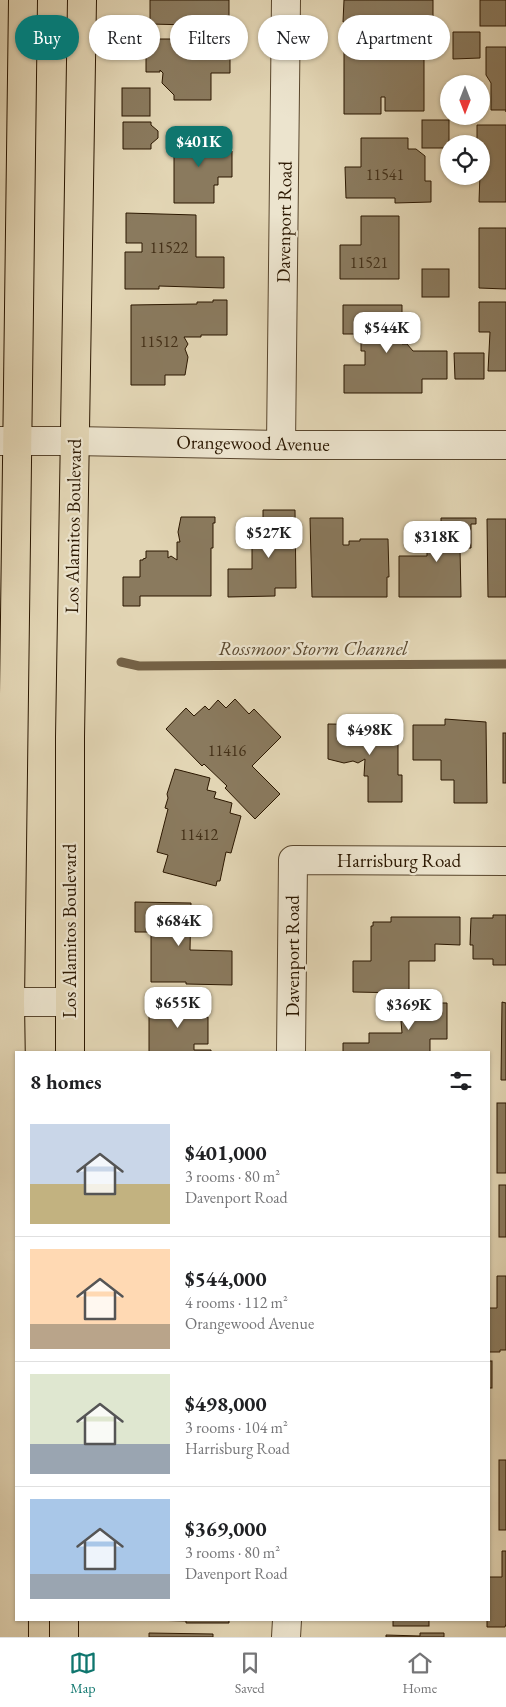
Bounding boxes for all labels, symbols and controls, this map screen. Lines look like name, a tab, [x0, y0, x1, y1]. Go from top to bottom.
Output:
chip: Buy	[15, 15, 79, 60]
chip: Rent	[89, 15, 160, 60]
chip: Filters	[170, 15, 248, 60]
chip: New	[258, 15, 328, 60]
chip: Apartment	[338, 15, 450, 60]
north arrow	[440, 75, 490, 125]
map controls	[440, 75, 490, 185]
pin: $401K	[164, 126, 234, 168]
text: $401K	[177, 131, 221, 152]
button: locate	[440, 135, 490, 185]
street label: Davenport Road	[270, 160, 298, 283]
house number: 11541	[366, 164, 404, 185]
house number: 11522	[150, 237, 189, 258]
house number: 11521	[350, 252, 388, 273]
pin: $544K	[352, 312, 422, 354]
text: $544K	[365, 317, 409, 338]
house number: 11512	[140, 331, 179, 352]
street label: Orangewood Avenue	[176, 429, 330, 457]
street label: Los Alamitos Boulevard	[59, 438, 87, 614]
pin: $527K	[234, 516, 304, 559]
pin: $318K	[402, 520, 472, 563]
text: $527K	[247, 522, 291, 543]
text: $318K	[415, 526, 459, 547]
water label: Rossmoor Storm Channel	[218, 635, 409, 661]
pin: $498K	[335, 714, 405, 756]
text: $498K	[348, 719, 392, 740]
house number: 11416	[208, 740, 247, 761]
house number: 11412	[180, 824, 219, 845]
street label: Los Alamitos Boulevard	[57, 843, 82, 1018]
street label: Harrisburg Road	[337, 848, 462, 873]
street label: Davenport Road	[280, 895, 305, 1017]
pin: $684K	[144, 904, 214, 947]
text: $684K	[157, 910, 201, 931]
pin: $655K	[143, 986, 213, 1029]
pin: $369K	[374, 988, 444, 1031]
text: $655K	[156, 992, 200, 1013]
text: $369K	[387, 994, 431, 1015]
icon: filters	[447, 1067, 475, 1095]
text: 8 homes	[30, 1068, 102, 1095]
text: $401,000	[185, 1139, 267, 1166]
icon: home	[70, 1144, 130, 1204]
text: 3 rooms · 80 m²	[185, 1166, 280, 1187]
text: Davenport Road	[185, 1187, 288, 1208]
text: $544,000	[185, 1265, 267, 1292]
icon: home	[70, 1269, 130, 1329]
text: 4 rooms · 112 m²	[185, 1292, 288, 1313]
text: Orangewood Avenue	[185, 1313, 314, 1334]
text: $498,000	[185, 1390, 267, 1417]
icon: home	[70, 1394, 130, 1454]
text: 3 rooms · 104 m²	[185, 1417, 288, 1438]
text: Harrisburg Road	[185, 1438, 290, 1459]
text: $369,000	[185, 1515, 267, 1542]
icon: home	[70, 1519, 130, 1579]
text: 3 rooms · 80 m²	[185, 1542, 280, 1563]
text: Davenport Road	[185, 1563, 288, 1584]
tab: Map	[69, 1649, 97, 1697]
tab: Saved	[235, 1649, 265, 1697]
tab: Home	[402, 1649, 437, 1697]

